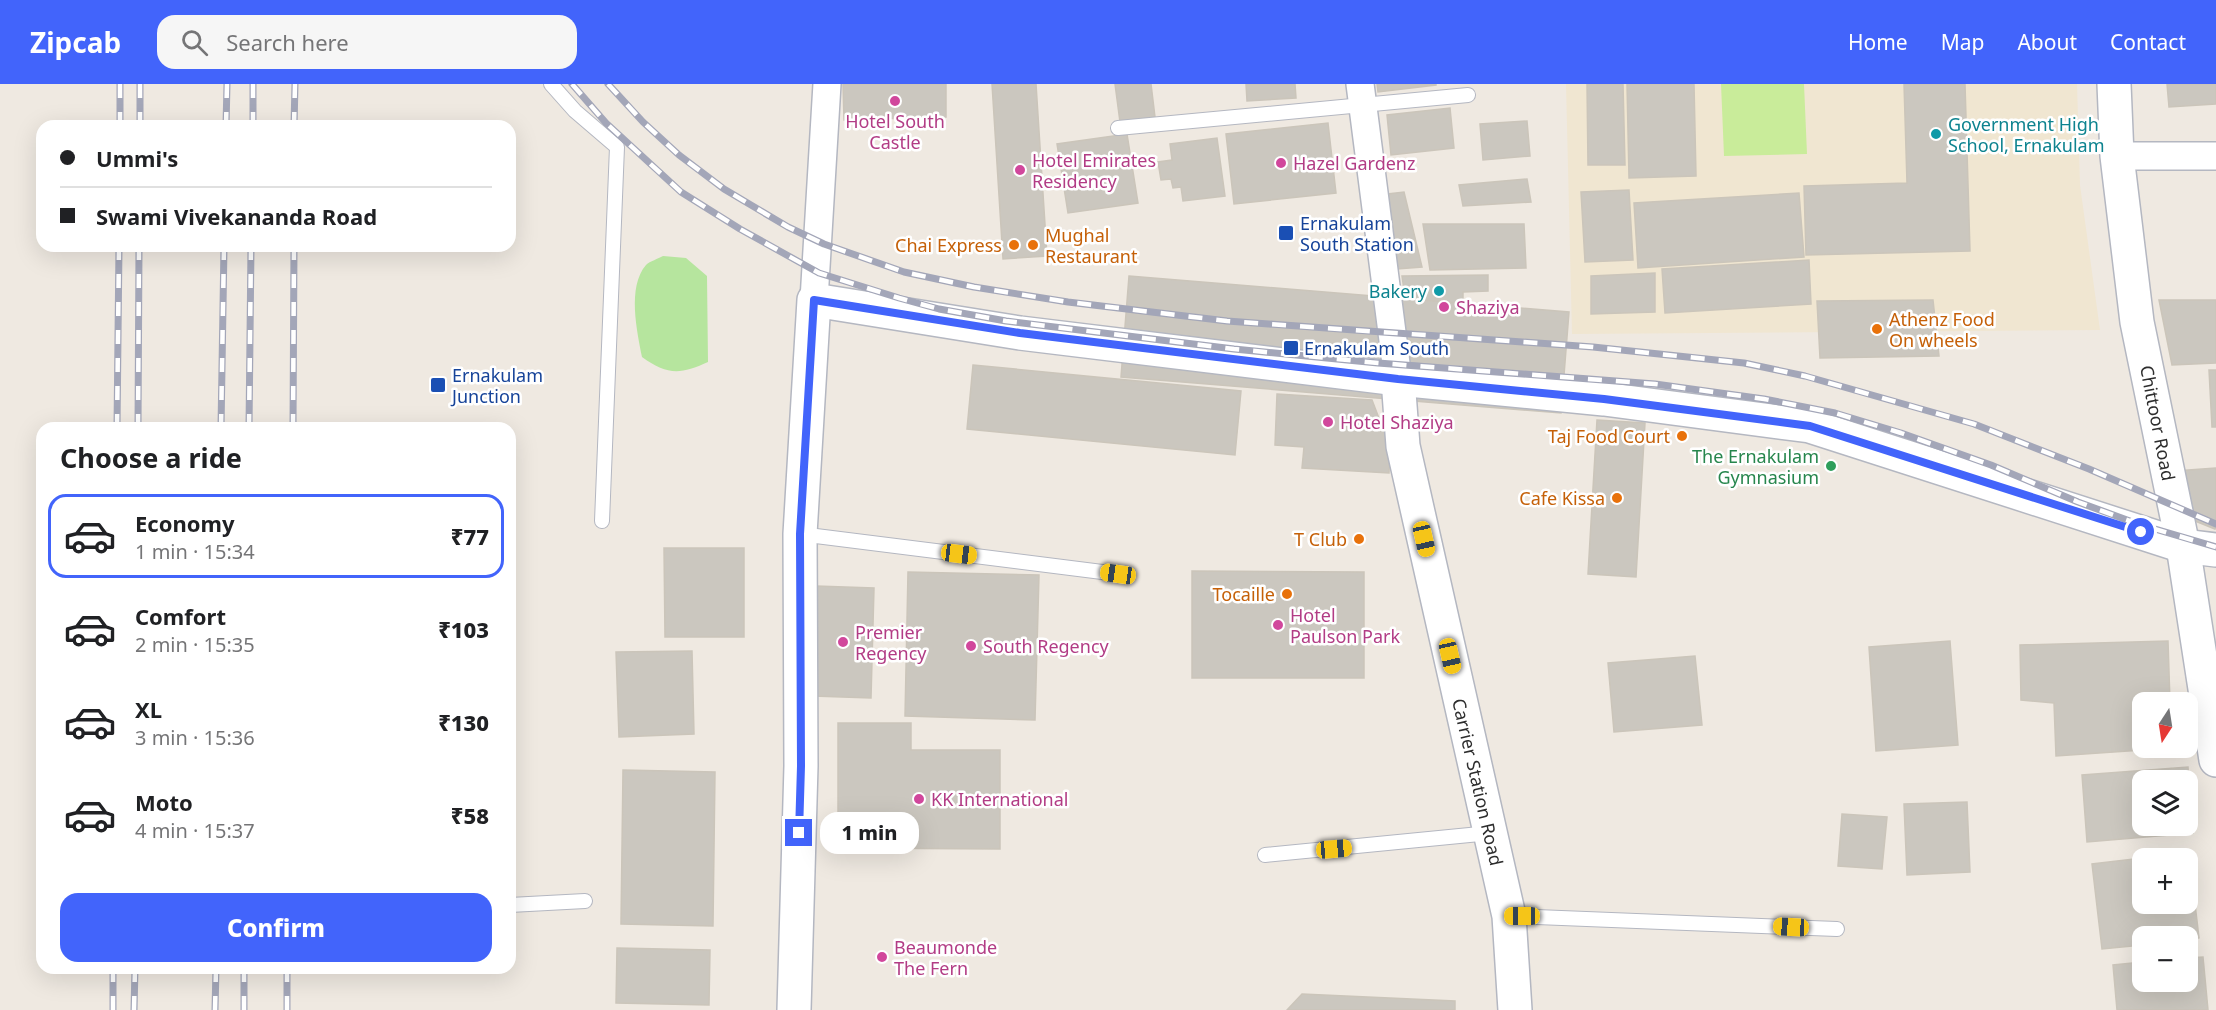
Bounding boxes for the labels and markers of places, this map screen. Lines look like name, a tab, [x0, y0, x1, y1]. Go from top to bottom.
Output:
marker: Hotel South Castle	[888, 94, 902, 108]
place label: Hotel South Castle	[845, 109, 945, 154]
place label: Government High School, Ernakulam	[1948, 112, 2105, 157]
marker: Government High School, Ernakulam	[1929, 127, 1943, 141]
place label: Hotel Emirates Residency	[1032, 148, 1156, 193]
place label: Hazel Gardenz	[1293, 151, 1415, 175]
marker: Hazel Gardenz	[1274, 156, 1288, 170]
marker: Hotel Emirates Residency	[1013, 163, 1027, 177]
place label: Ernakulam South Station	[1300, 211, 1414, 256]
place label: Mughal Restaurant	[1045, 223, 1138, 268]
marker: Ernakulam South Station	[1277, 224, 1295, 242]
place label: Chai Express	[895, 233, 1002, 257]
marker: Chai Express	[1007, 238, 1021, 252]
marker: Mughal Restaurant	[1026, 238, 1040, 252]
place label: Bakery	[1369, 279, 1428, 303]
marker: Bakery	[1432, 284, 1446, 298]
place label: Shaziya	[1456, 295, 1520, 319]
marker: Shaziya	[1437, 300, 1451, 314]
place label: Athenz Food On wheels	[1889, 307, 1995, 352]
marker: Athenz Food On wheels	[1870, 322, 1884, 336]
place label: Ernakulam South	[1304, 336, 1449, 360]
marker: Ernakulam South	[1282, 339, 1300, 357]
place label: Ernakulam Junction	[450, 363, 543, 408]
marker: Ernakulam Junction	[429, 376, 447, 394]
place label: Hotel Shaziya	[1340, 410, 1454, 434]
marker: Hotel Shaziya	[1321, 415, 1335, 429]
place label: Taj Food Court	[1548, 424, 1670, 448]
marker: Taj Food Court	[1675, 429, 1689, 443]
place label: The Ernakulam Gymnasium	[1692, 444, 1819, 489]
marker: The Ernakulam Gymnasium	[1824, 459, 1838, 473]
place label: Cafe Kissa	[1519, 486, 1605, 510]
marker: Cafe Kissa	[1610, 491, 1624, 505]
place label: T Club	[1294, 527, 1347, 551]
marker: T Club	[1352, 532, 1366, 546]
place label: Tocaille	[1213, 582, 1275, 606]
marker: Tocaille	[1280, 587, 1294, 601]
place label: Hotel Paulson Park	[1290, 603, 1400, 648]
marker: Hotel Paulson Park	[1271, 618, 1285, 632]
place label: Premier Regency	[855, 620, 927, 665]
place label: South Regency	[983, 634, 1110, 658]
marker: Premier Regency	[836, 635, 850, 649]
marker: South Regency	[964, 639, 978, 653]
place label: KK International	[931, 787, 1068, 811]
marker: KK International	[912, 792, 926, 806]
place label: Beaumonde The Fern	[894, 935, 997, 980]
marker: Beaumonde The Fern	[875, 950, 889, 964]

